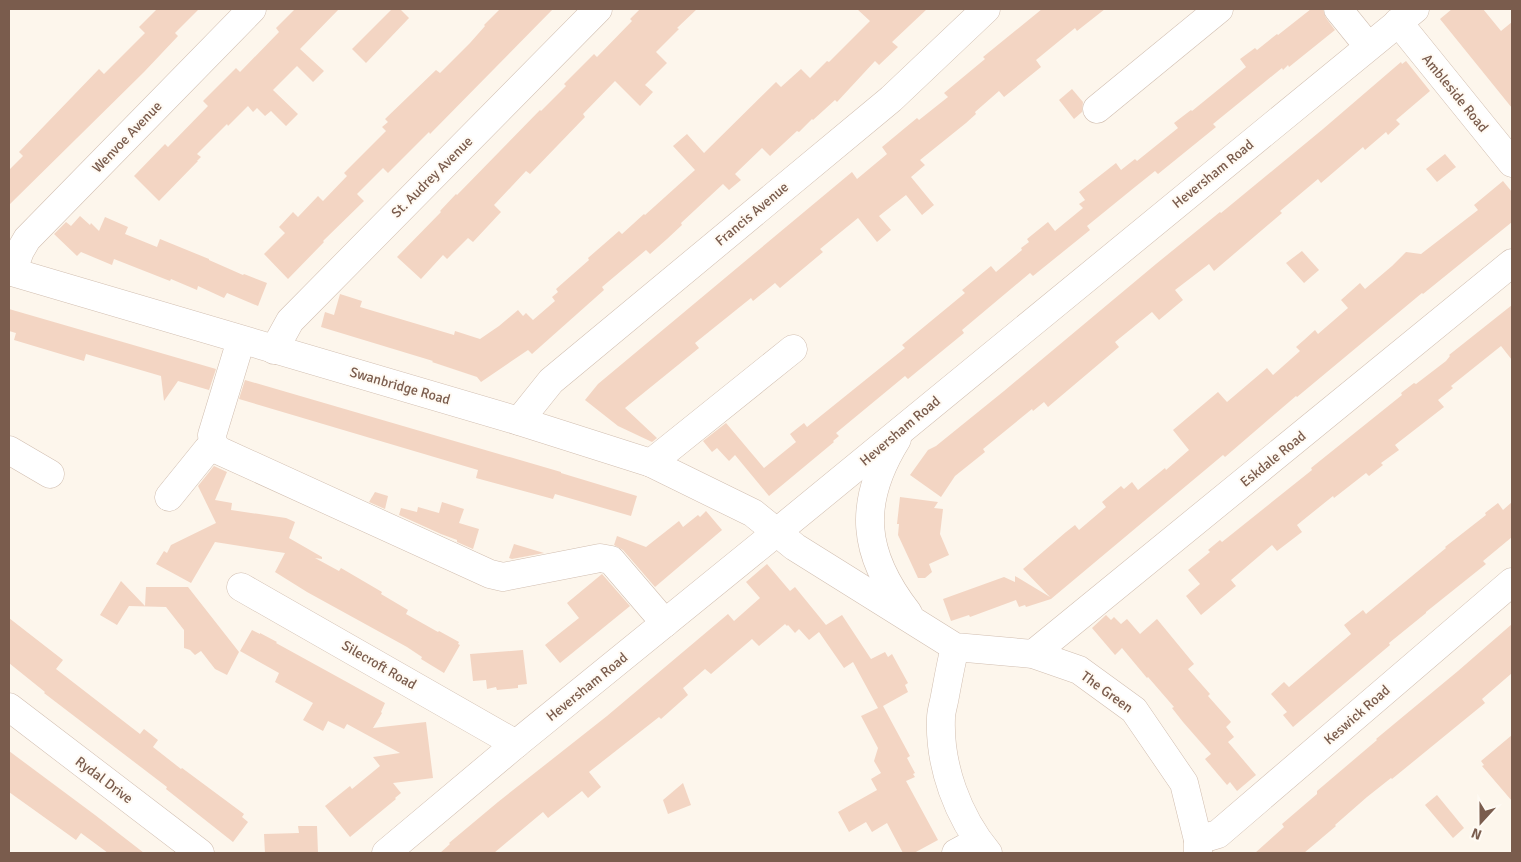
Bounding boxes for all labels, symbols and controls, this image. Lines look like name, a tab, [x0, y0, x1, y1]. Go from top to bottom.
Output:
street label: Ambleside Road	[1418, 51, 1492, 135]
street label: Wenvoe Avenue	[89, 98, 165, 176]
street label: St. Audrey Avenue	[388, 133, 476, 221]
street label: Heversham Road	[1169, 136, 1257, 212]
street label: Francis Avenue	[712, 178, 792, 250]
street label: Swanbridge Road	[348, 364, 452, 408]
street label: Heversham Road	[856, 392, 944, 470]
street label: Eskdale Road	[1237, 427, 1309, 491]
street label: Silecroft Road	[339, 637, 419, 693]
street label: Heversham Road	[543, 649, 631, 725]
street label: The Green	[1078, 667, 1136, 717]
street label: Keswick Road	[1320, 682, 1394, 748]
street label: Rydal Drive	[72, 753, 136, 807]
north arrow	[1456, 797, 1506, 847]
text: N	[1469, 824, 1484, 843]

